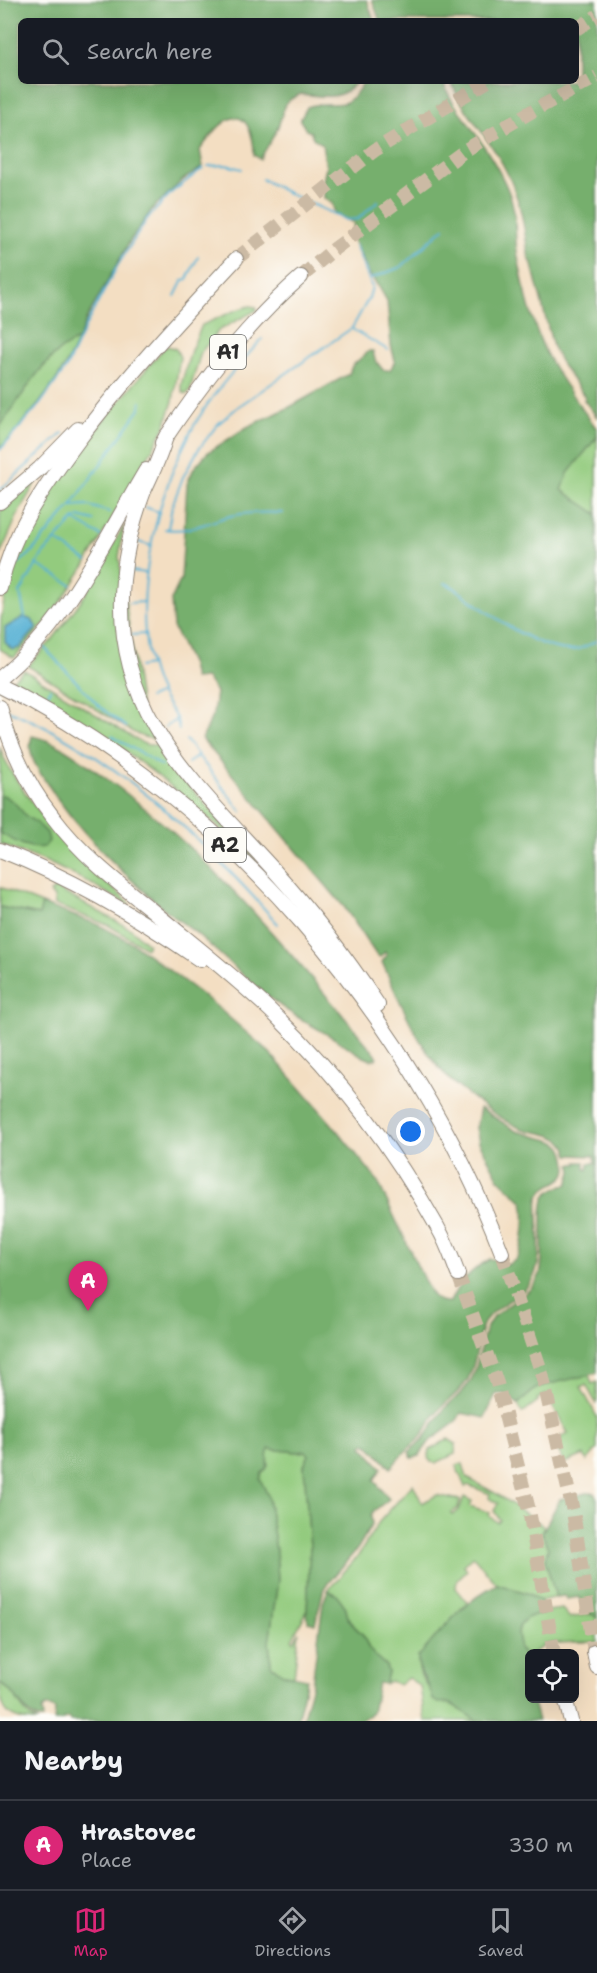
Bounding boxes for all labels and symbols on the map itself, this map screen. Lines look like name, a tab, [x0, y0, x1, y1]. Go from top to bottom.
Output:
road number: A1	[210, 335, 246, 369]
road number: A2	[204, 828, 246, 862]
your location	[396, 1117, 425, 1146]
pin: A	[68, 1262, 107, 1311]

